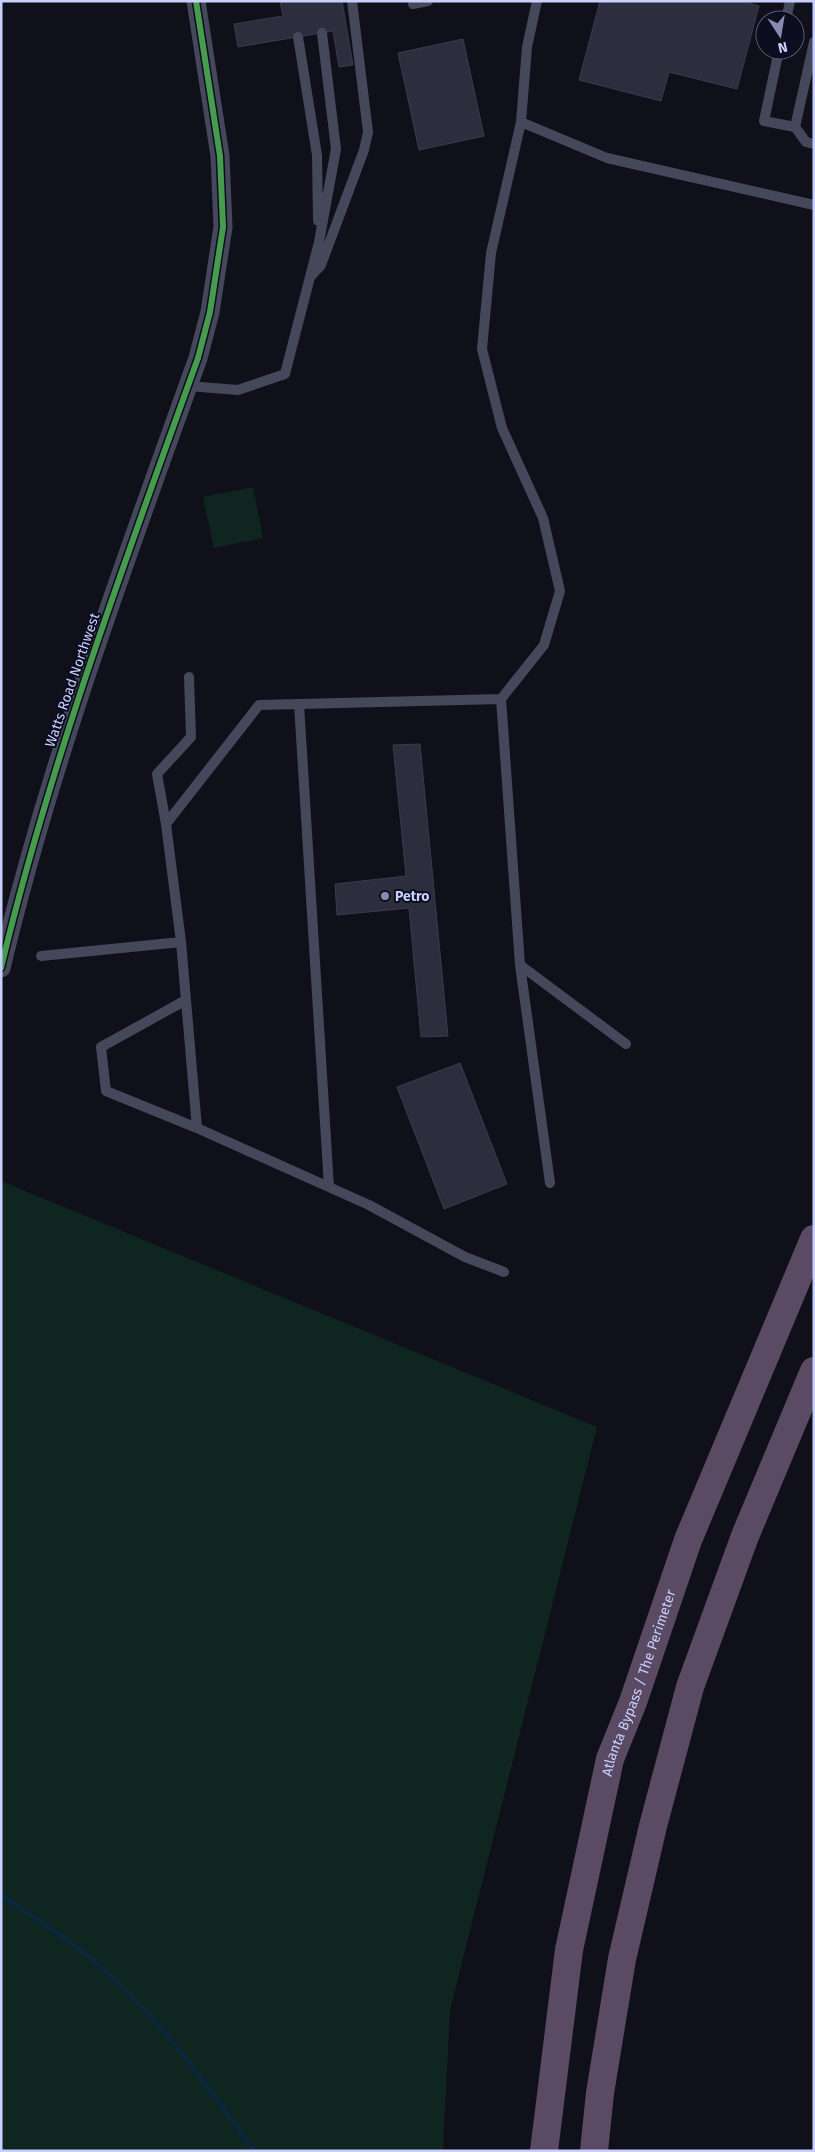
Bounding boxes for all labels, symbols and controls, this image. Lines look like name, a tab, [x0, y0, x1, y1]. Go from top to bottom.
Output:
north arrow	[755, 10, 805, 60]
text: N	[776, 38, 789, 57]
street label: Watts Road Northwest	[42, 610, 104, 749]
place label: Petro	[395, 888, 429, 905]
marker: Petro	[379, 890, 391, 902]
street label: Atlanta Bypass / The Perimeter	[599, 1587, 680, 1778]

